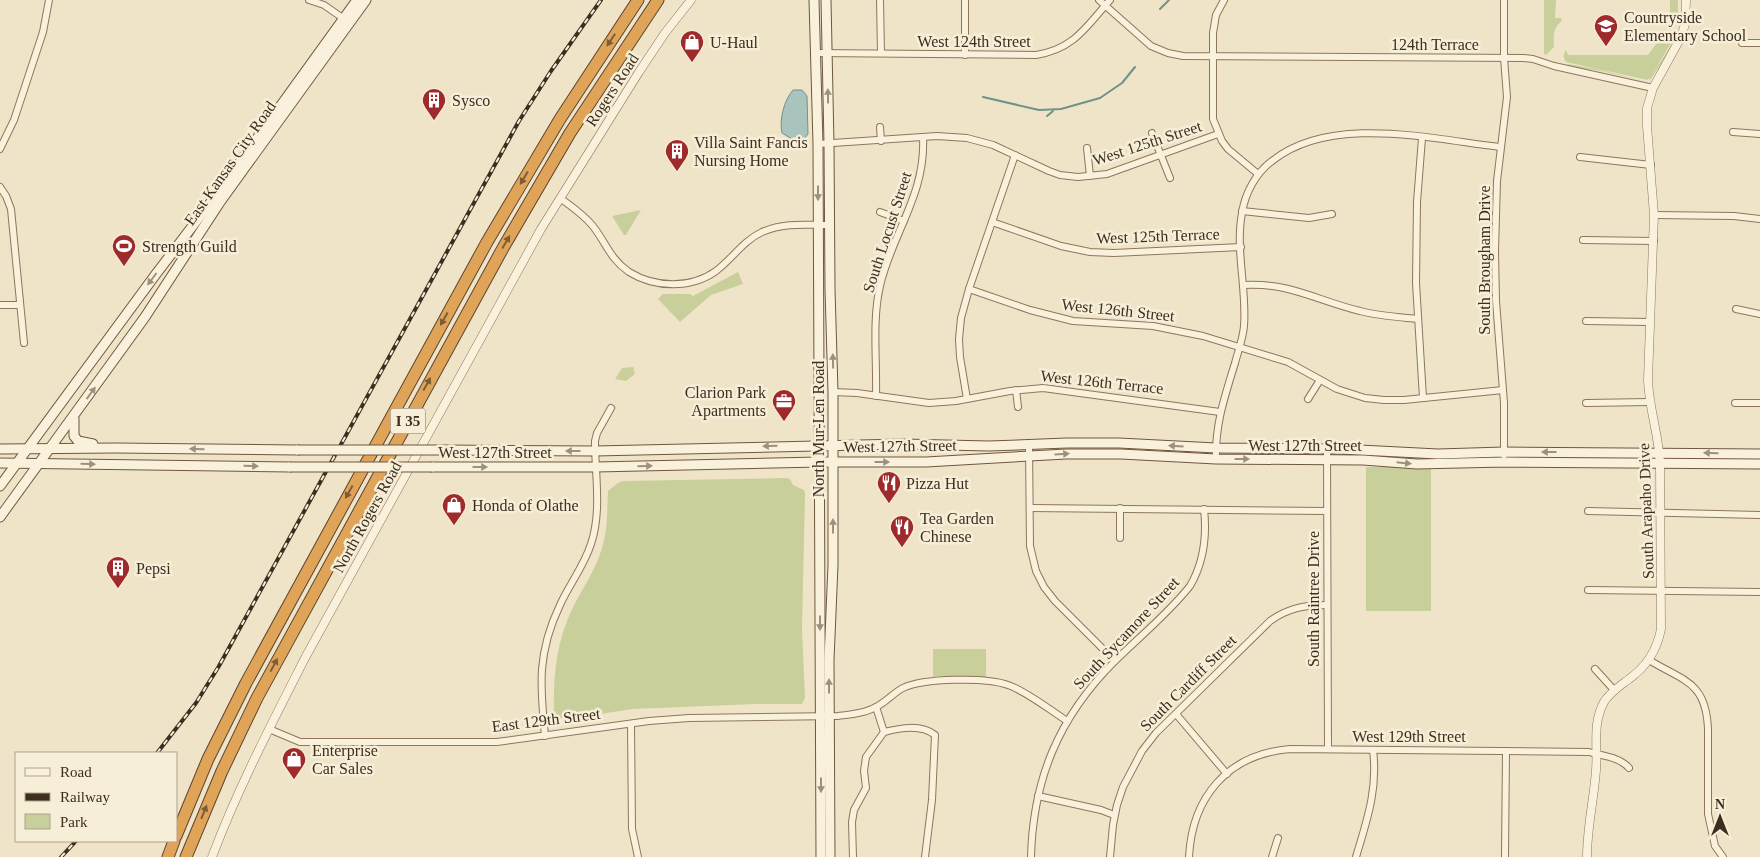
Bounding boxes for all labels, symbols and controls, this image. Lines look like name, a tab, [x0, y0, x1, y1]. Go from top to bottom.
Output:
place label: Countryside Elementary School	[1624, 9, 1747, 45]
school or university icon: Countryside Elementary School	[1593, 13, 1619, 47]
shop icon: U-Haul	[679, 29, 705, 63]
street label: West 124th Street	[917, 33, 1031, 50]
one-way arrow	[606, 34, 615, 47]
place label: U-Haul	[710, 34, 759, 51]
street label: 124th Terrace	[1391, 36, 1479, 53]
street label: Rogers Road	[582, 51, 643, 130]
building icon: Sysco	[421, 87, 447, 121]
one-way arrow	[824, 87, 832, 103]
place label: Sysco	[452, 92, 490, 110]
street label: East Kansas City Road	[181, 98, 280, 229]
street label: West 125th Street	[1090, 117, 1204, 169]
place label: Villa Saint Fancis Nursing Home	[694, 134, 808, 170]
building icon: Villa Saint Fancis Nursing Home	[664, 138, 690, 172]
street label: South Locust Street	[859, 169, 915, 295]
one-way arrow	[519, 171, 528, 184]
one-way arrow	[814, 185, 822, 201]
street label: South Brougham Drive	[1476, 185, 1494, 335]
street label: West 125th Terrace	[1096, 225, 1220, 247]
sports icon: Strength Guild	[111, 233, 137, 267]
one-way arrow	[502, 235, 510, 249]
place label: Strength Guild	[142, 238, 237, 256]
one-way arrow	[147, 272, 158, 285]
street label: West 126th Street	[1061, 296, 1176, 324]
one-way arrow	[440, 312, 448, 327]
one-way arrow	[829, 353, 837, 369]
street label: North Mur-Len Road	[810, 361, 827, 497]
street label: West 126th Terrace	[1040, 367, 1164, 397]
one-way arrow	[423, 378, 432, 391]
place label: Clarion Park Apartments	[685, 384, 766, 420]
one-way arrow	[86, 386, 96, 399]
office icon: Clarion Park Apartments	[771, 388, 797, 422]
road number: I 35	[390, 408, 426, 434]
street label: West 127th Street	[843, 437, 957, 455]
street label: West 127th Street	[1248, 437, 1362, 454]
one-way arrow	[1168, 442, 1184, 450]
one-way arrow	[762, 443, 778, 451]
street label: South Arapaho Drive	[1635, 443, 1658, 579]
street label: West 127th Street	[438, 444, 552, 461]
one-way arrow	[189, 445, 205, 453]
one-way arrow	[565, 447, 581, 455]
one-way arrow	[1541, 448, 1557, 456]
one-way arrow	[1703, 449, 1719, 457]
one-way arrow	[1054, 450, 1070, 458]
one-way arrow	[1234, 455, 1250, 463]
street label: North Rogers Road	[329, 458, 405, 576]
one-way arrow	[874, 458, 890, 466]
one-way arrow	[1396, 459, 1412, 467]
one-way arrow	[80, 460, 96, 468]
one-way arrow	[637, 462, 653, 470]
one-way arrow	[243, 463, 259, 471]
one-way arrow	[472, 463, 488, 471]
restaurant icon: Pizza Hut	[876, 470, 902, 504]
place label: Pizza Hut	[906, 475, 969, 492]
one-way arrow	[345, 485, 353, 500]
shop icon: Honda of Olathe	[441, 492, 467, 526]
place label: Honda of Olathe	[472, 497, 579, 514]
place label: Tea Garden Chinese	[920, 510, 994, 545]
restaurant icon: Tea Garden Chinese	[889, 514, 915, 548]
one-way arrow	[829, 517, 837, 533]
street label: South Raintree Drive	[1305, 531, 1322, 667]
building icon: Pepsi	[105, 555, 131, 589]
place label: Pepsi	[136, 560, 171, 578]
street label: South Sycamore Street	[1070, 573, 1183, 693]
one-way arrow	[816, 615, 824, 631]
street label: South Cardiff Street	[1137, 631, 1240, 734]
one-way arrow	[270, 658, 278, 672]
one-way arrow	[825, 678, 833, 694]
street label: East 129th Street	[491, 705, 602, 735]
street label: West 129th Street	[1352, 728, 1466, 745]
place label: Enterprise Car Sales	[312, 742, 378, 777]
shop icon: Enterprise Car Sales	[281, 746, 307, 780]
legend	[15, 752, 178, 842]
text: Road	[60, 764, 92, 780]
one-way arrow	[817, 777, 825, 793]
text: Railway	[60, 789, 110, 805]
north arrow	[1695, 792, 1745, 842]
text: N	[1715, 797, 1725, 812]
one-way arrow	[200, 804, 208, 819]
text: Park	[60, 814, 88, 830]

